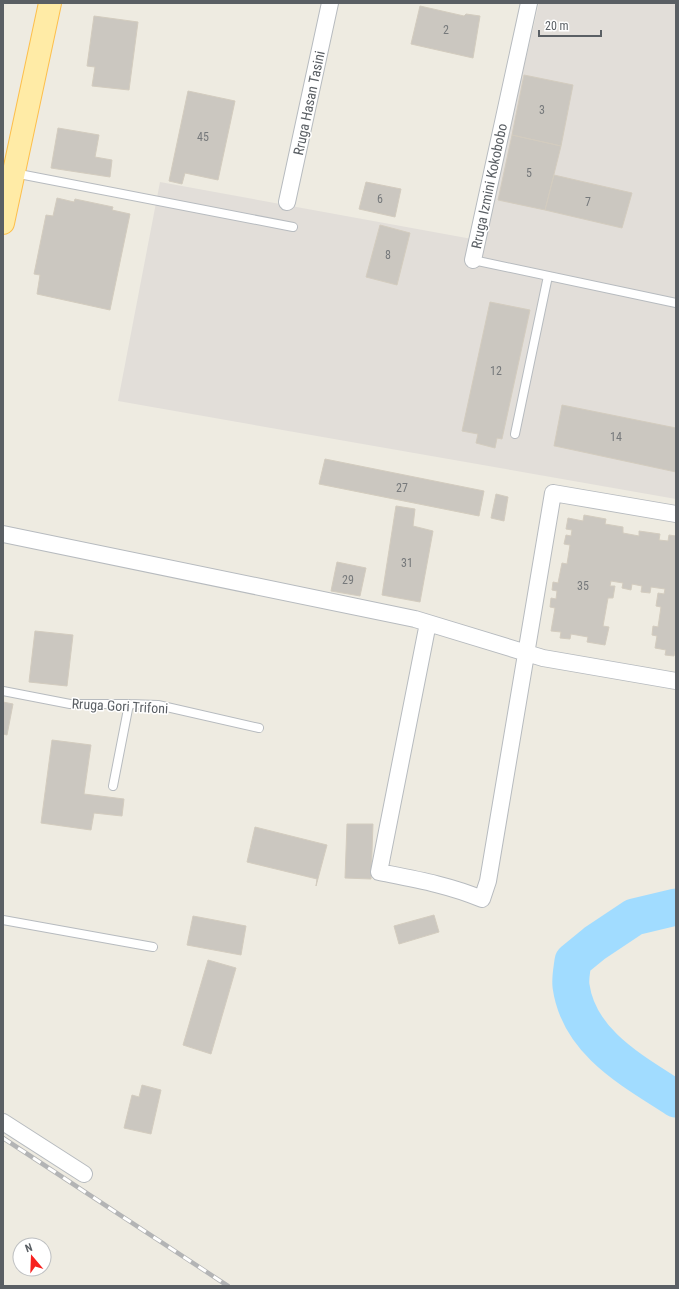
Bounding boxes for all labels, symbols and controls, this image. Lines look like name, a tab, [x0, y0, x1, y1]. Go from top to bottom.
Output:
scale bar	[539, 12, 601, 38]
text: 20 m	[545, 19, 569, 33]
house number: 2	[443, 23, 449, 37]
street label: Rruga Hasan Tasini	[290, 49, 328, 157]
house number: 3	[539, 103, 545, 117]
street label: Rruga Izmini Kokobobo	[468, 122, 510, 250]
house number: 45	[197, 130, 209, 144]
house number: 5	[526, 166, 532, 180]
house number: 6	[377, 192, 383, 206]
house number: 7	[585, 195, 591, 209]
house number: 8	[385, 248, 391, 262]
house number: 12	[490, 364, 502, 378]
house number: 14	[610, 430, 622, 444]
house number: 27	[396, 481, 408, 495]
house number: 31	[401, 556, 413, 570]
house number: 29	[342, 573, 354, 587]
house number: 35	[577, 579, 589, 593]
street label: Rruga Gori Trifoni	[71, 695, 169, 717]
north arrow	[12, 1237, 52, 1277]
text: N	[24, 1241, 34, 1255]

